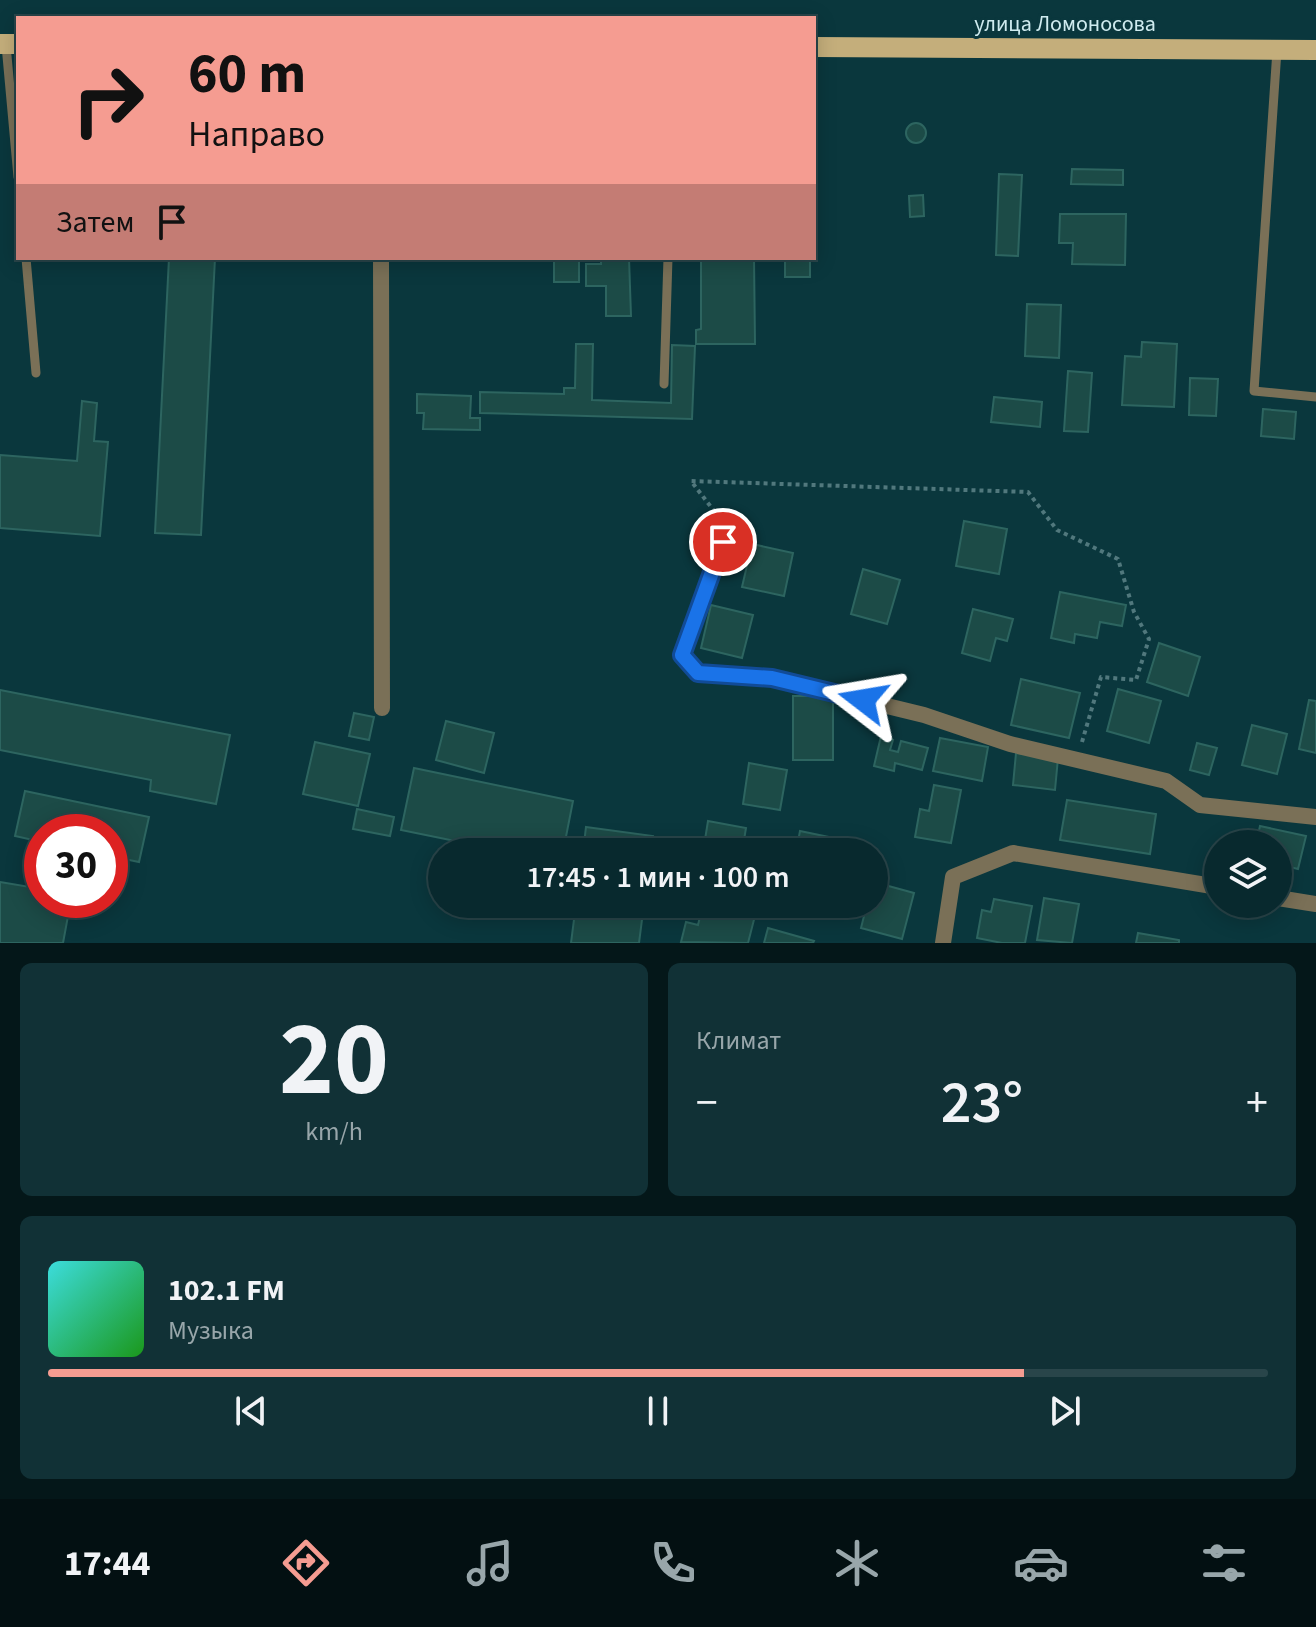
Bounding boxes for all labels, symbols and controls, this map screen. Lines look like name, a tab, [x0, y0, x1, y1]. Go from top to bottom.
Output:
street label: улица Ломоносова	[974, 8, 1156, 40]
text: 60 m	[188, 35, 306, 114]
icon: right	[56, 48, 160, 152]
text: Направо	[188, 109, 325, 160]
icon: arrive	[150, 200, 194, 244]
text: Затем	[56, 201, 134, 244]
pin	[689, 508, 757, 576]
icon: arrive	[701, 520, 745, 564]
position arrow	[821, 658, 905, 742]
speed limit sign: 30	[24, 814, 128, 918]
map controls	[1204, 830, 1292, 918]
button: layers	[1204, 830, 1292, 918]
text: 17:45 · 1 мин · 100 m	[527, 856, 789, 899]
text: 20	[279, 987, 389, 1135]
text: Климат	[696, 1022, 781, 1059]
text: 23°	[941, 1061, 1023, 1146]
text: −	[696, 1072, 718, 1135]
text: +	[1246, 1072, 1268, 1135]
text: km/h	[305, 1113, 363, 1150]
text: 102.1 FM	[168, 1269, 285, 1312]
text: Музыка	[168, 1312, 254, 1349]
icon: previous	[229, 1389, 273, 1433]
icon: pause	[636, 1389, 680, 1433]
icon: next	[1043, 1389, 1087, 1433]
icon: directions	[278, 1535, 334, 1591]
icon: music	[462, 1535, 518, 1591]
icon: phone	[645, 1535, 701, 1591]
icon: climate	[829, 1535, 885, 1591]
icon: car	[1013, 1535, 1069, 1591]
icon: filters	[1196, 1535, 1252, 1591]
text: 17:44	[64, 1538, 151, 1589]

